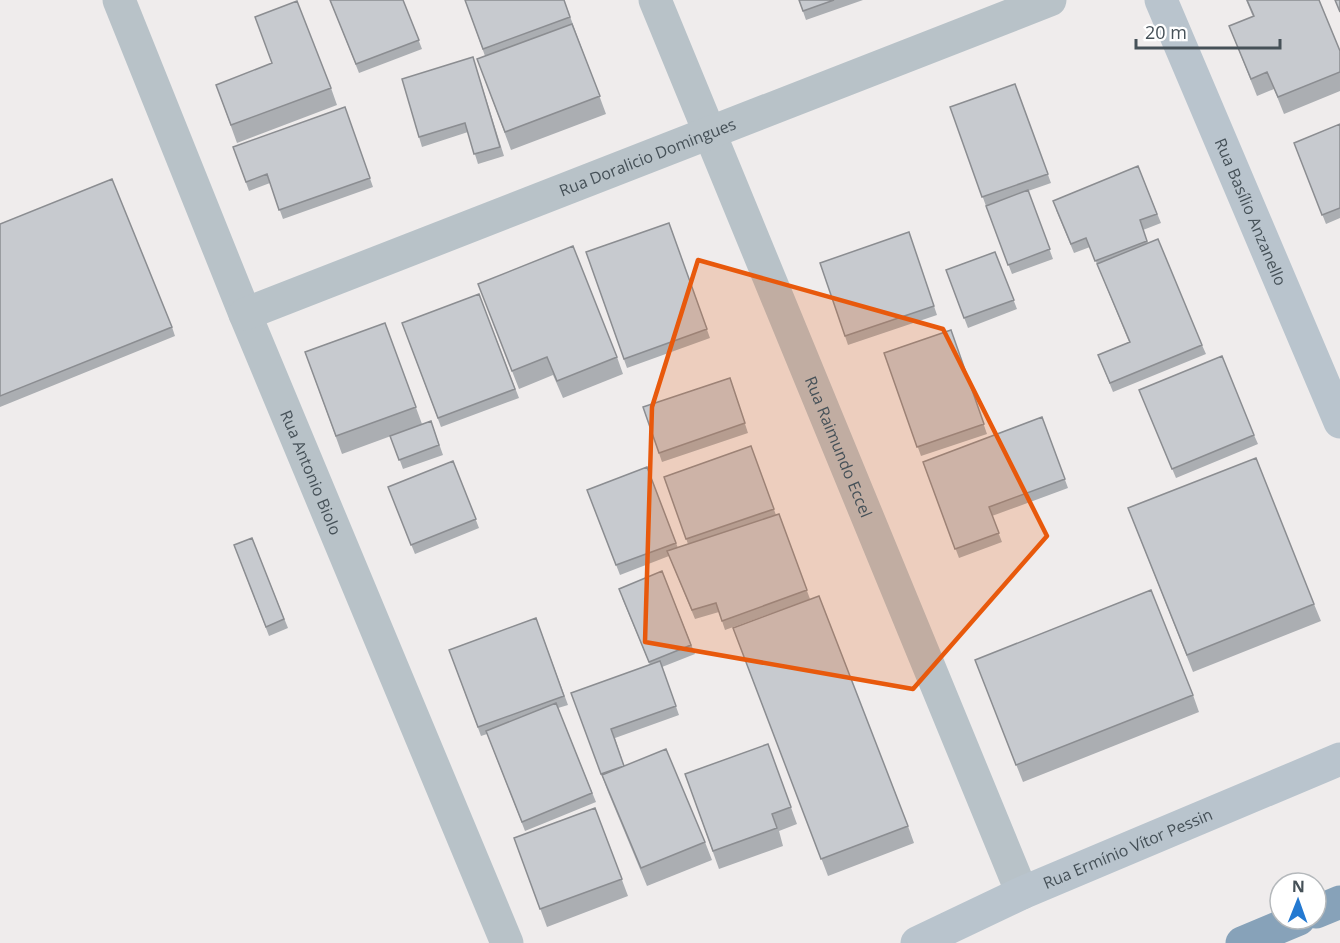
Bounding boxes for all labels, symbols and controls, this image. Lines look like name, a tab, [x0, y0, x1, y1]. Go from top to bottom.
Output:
scale bar	[1136, 12, 1280, 50]
text: 20 m	[1145, 20, 1187, 44]
street label: Rua Doralicio Domingues	[556, 113, 739, 201]
street label: Rua Basílio Anzanello	[1210, 135, 1292, 289]
street label: Rua Raimundo Eccel	[800, 373, 877, 521]
street label: Rua Antonio Biolo	[275, 407, 347, 538]
street label: Rua Ermínio Vítor Pessin	[1040, 803, 1216, 894]
north arrow	[1268, 871, 1328, 931]
text: N	[1292, 875, 1305, 897]

